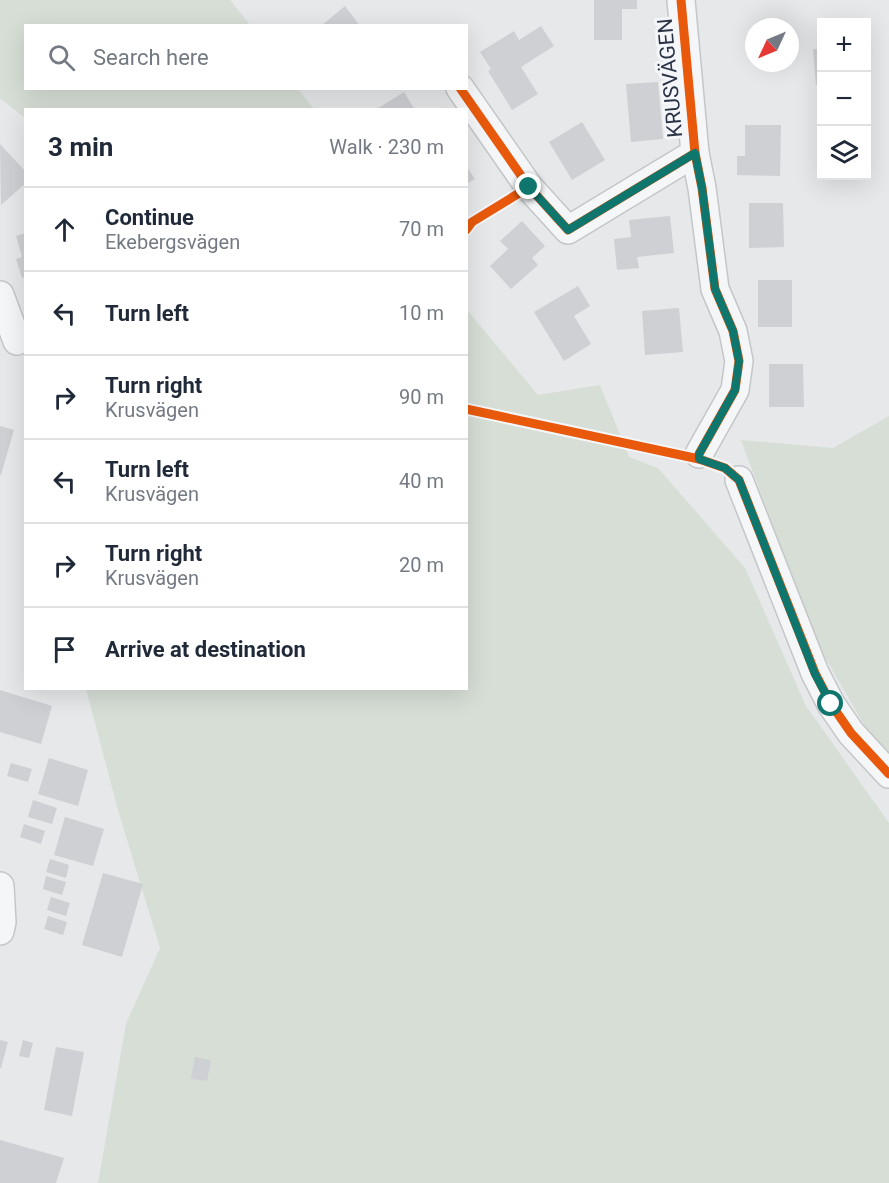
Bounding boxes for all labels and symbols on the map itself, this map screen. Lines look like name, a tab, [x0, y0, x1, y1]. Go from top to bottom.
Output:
street label: KRUSVÄGEN	[653, 17, 687, 139]
north arrow	[745, 18, 799, 72]
route end	[515, 173, 541, 199]
route start	[817, 690, 843, 716]

